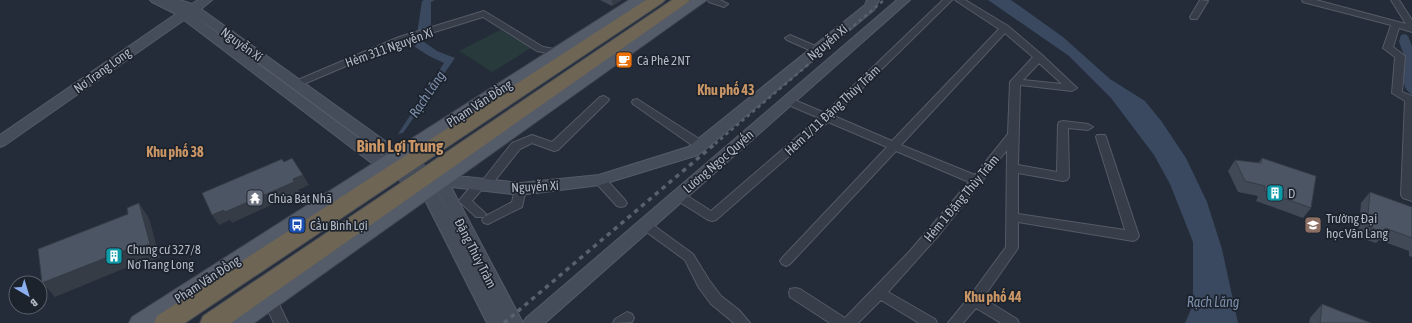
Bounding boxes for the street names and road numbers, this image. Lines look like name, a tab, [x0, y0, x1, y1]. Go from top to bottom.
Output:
street label: Nguyễn Xí	[804, 21, 850, 63]
street label: Nguyễn Xí	[218, 24, 265, 64]
street label: Hẻm 311 Nguyễn Xí	[343, 25, 435, 70]
street label: Nơ Trang Long	[71, 44, 134, 96]
street label: Hẻm 1/11 Đặng Thùy Trâm	[781, 62, 883, 159]
street label: Phạm Văn Đồng	[444, 76, 515, 130]
street label: Lương Ngọc Quyến	[680, 127, 756, 196]
street label: Hẻm 1 Đặng Thùy Trâm	[921, 152, 1002, 245]
street label: Nguyễn Xí	[511, 178, 559, 195]
street label: Đặng Thùy Trâm	[452, 216, 500, 291]
street label: Phạm Văn Đồng	[172, 252, 243, 306]

